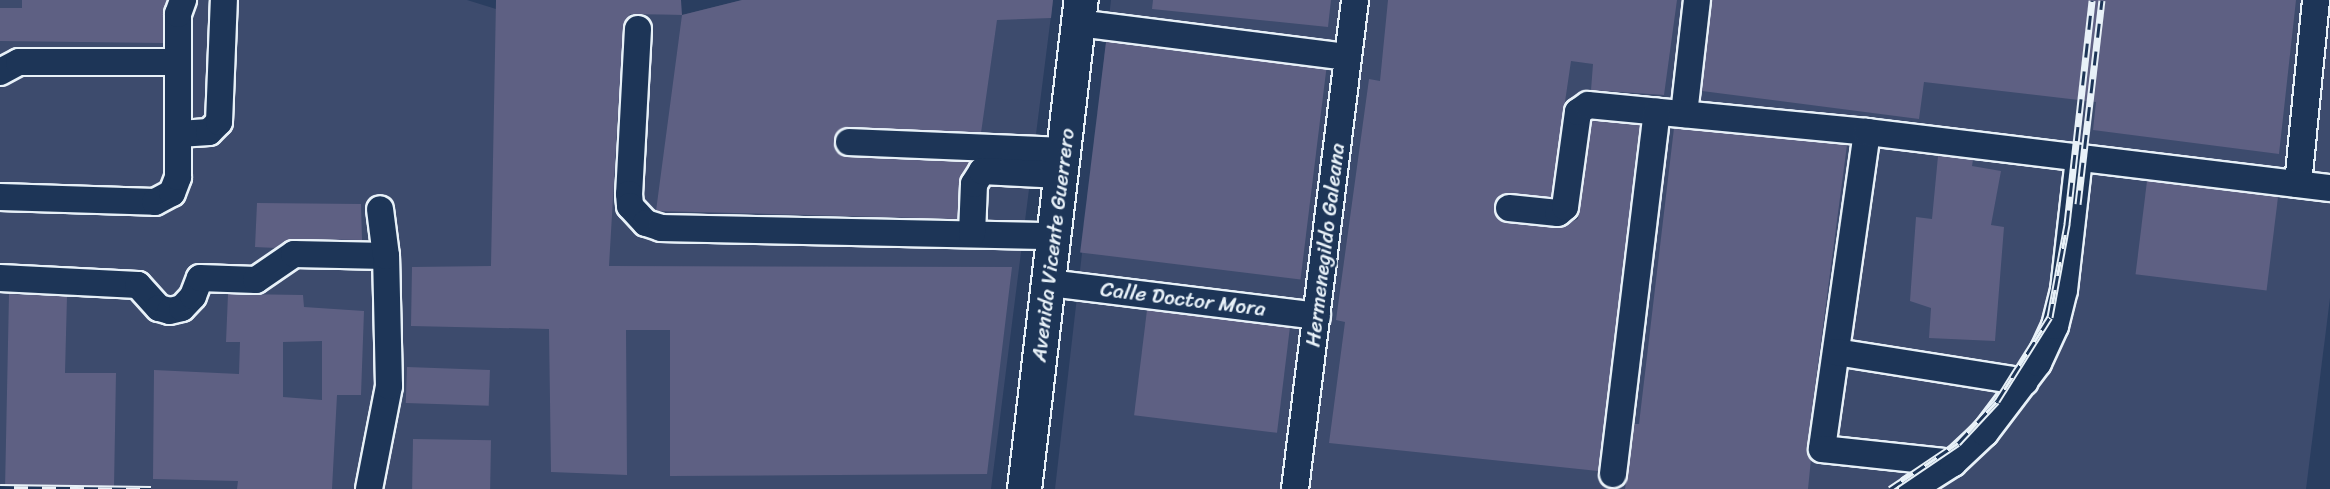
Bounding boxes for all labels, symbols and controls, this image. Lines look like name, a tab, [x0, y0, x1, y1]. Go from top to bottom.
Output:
street label: Avenida Vicente Guerrero	[1026, 127, 1080, 363]
street label: Hermenegildo Galeana	[1300, 142, 1350, 348]
street label: Calle Doctor Mora	[1099, 276, 1267, 322]

